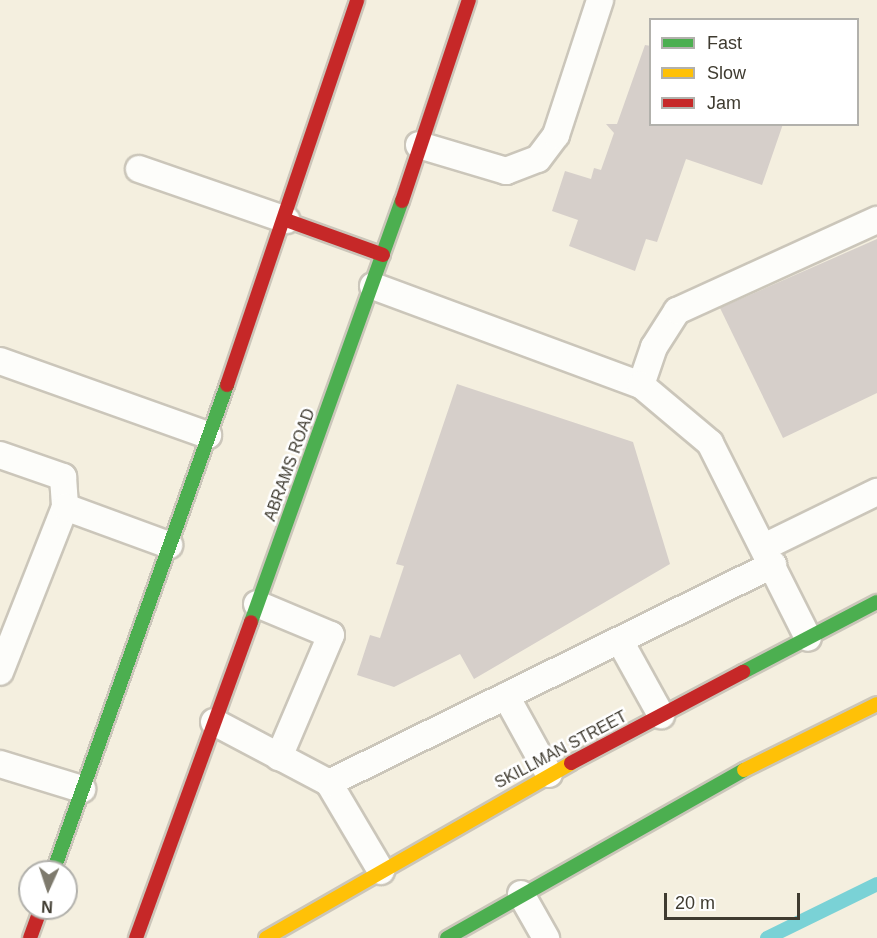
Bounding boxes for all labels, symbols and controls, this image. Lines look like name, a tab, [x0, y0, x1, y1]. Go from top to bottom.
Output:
legend	[649, 18, 859, 126]
text: Fast	[707, 33, 742, 53]
text: Slow	[707, 63, 746, 83]
text: Jam	[707, 93, 741, 113]
street label: ABRAMS ROAD	[261, 406, 319, 524]
street label: SKILLMAN STREET	[492, 707, 630, 793]
north arrow	[18, 860, 78, 920]
scale bar	[667, 881, 804, 919]
text: 20 m	[675, 893, 715, 913]
text: N	[41, 898, 53, 915]

